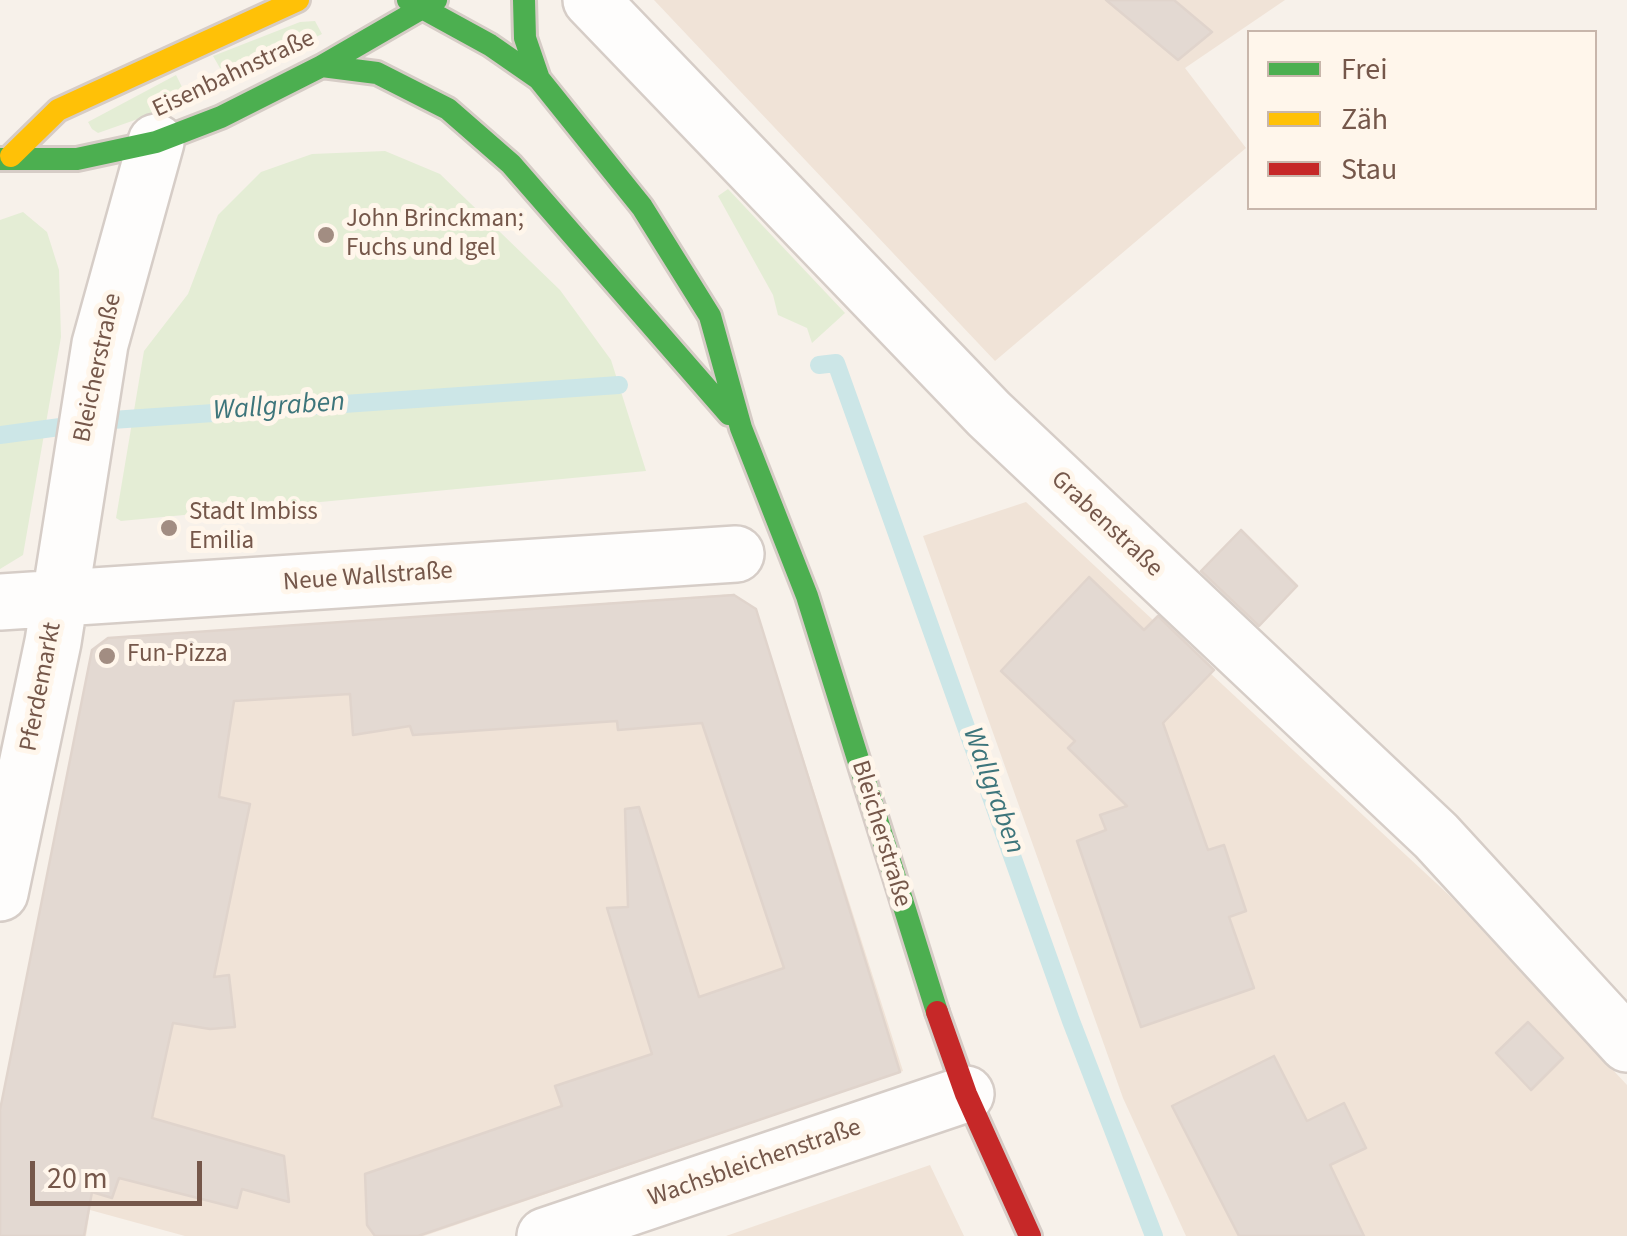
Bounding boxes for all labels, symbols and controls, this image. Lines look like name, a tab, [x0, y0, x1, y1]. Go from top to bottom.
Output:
street label: Eisenbahnstraße	[148, 24, 320, 126]
legend	[1247, 30, 1597, 210]
text: Frei	[1341, 48, 1388, 91]
text: Zäh	[1341, 98, 1388, 141]
text: Stau	[1341, 148, 1397, 191]
place label: John Brinckman; Fuchs und Igel	[346, 206, 524, 265]
marker: John Brinckman; Fuchs und Igel	[315, 224, 337, 246]
street label: Bleicherstraße	[69, 291, 129, 445]
water label: Wallgraben	[212, 387, 346, 429]
street label: Grabenstraße	[1044, 466, 1168, 584]
place label: Stadt Imbiss Emilia	[189, 499, 318, 558]
marker: Stadt Imbiss Emilia	[158, 517, 180, 539]
street label: Neue Wallstraße	[282, 557, 454, 599]
street label: Pferdemarkt	[15, 620, 69, 754]
place label: Fun-Pizza	[127, 641, 228, 671]
marker: Fun-Pizza	[96, 645, 118, 667]
water label: Wallgraben	[954, 723, 1030, 859]
street label: Bleicherstraße	[844, 757, 916, 911]
street label: Wachsbleichenstraße	[645, 1114, 865, 1214]
scale bar	[35, 1141, 208, 1203]
text: 20 m	[47, 1157, 108, 1200]

